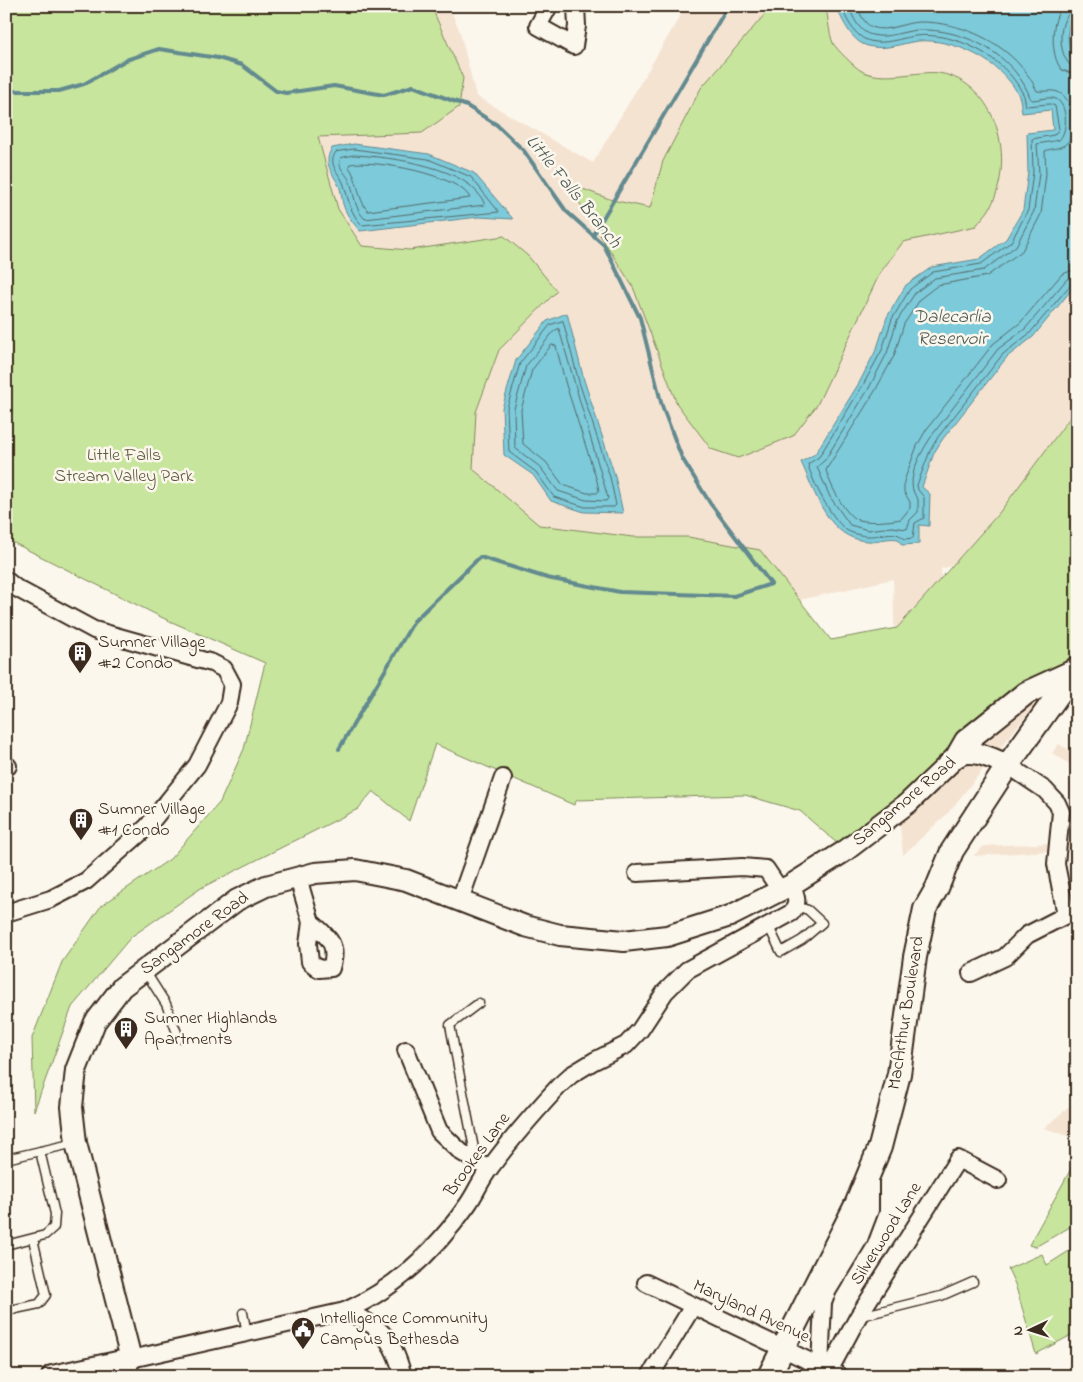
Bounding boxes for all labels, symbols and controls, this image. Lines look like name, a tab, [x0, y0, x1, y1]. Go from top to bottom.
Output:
water label: Little Falls Branch	[519, 130, 628, 255]
water label: Dalecarlia Reservoir	[913, 304, 991, 353]
park label: Little Falls Stream Valley Park	[55, 443, 193, 490]
place label: Sumner Village #2 Condo	[98, 630, 206, 677]
building icon: Sumner Village #2 Condo	[67, 640, 93, 674]
street label: Sangamore Road	[847, 751, 963, 854]
place label: Sumner Village #1 Condo	[98, 797, 206, 844]
building icon: Sumner Village #1 Condo	[68, 807, 94, 841]
street label: Sangamore Road	[135, 886, 255, 983]
street label: MacArthur Boulevard	[882, 934, 932, 1092]
place label: Sumner Highlands Apartments	[144, 1006, 277, 1053]
building icon: Sumner Highlands Apartments	[113, 1016, 139, 1050]
street label: Brookes Lane	[438, 1107, 518, 1203]
street label: Silverwood Lane	[845, 1177, 930, 1291]
street label: Maryland Avenue	[688, 1274, 815, 1351]
north arrow	[1006, 1304, 1056, 1354]
place label: Intelligence Community Campus Bethesda	[320, 1306, 488, 1353]
public building icon: Intelligence Community Campus Bethesda	[290, 1316, 316, 1350]
text: N	[1008, 1325, 1029, 1336]

